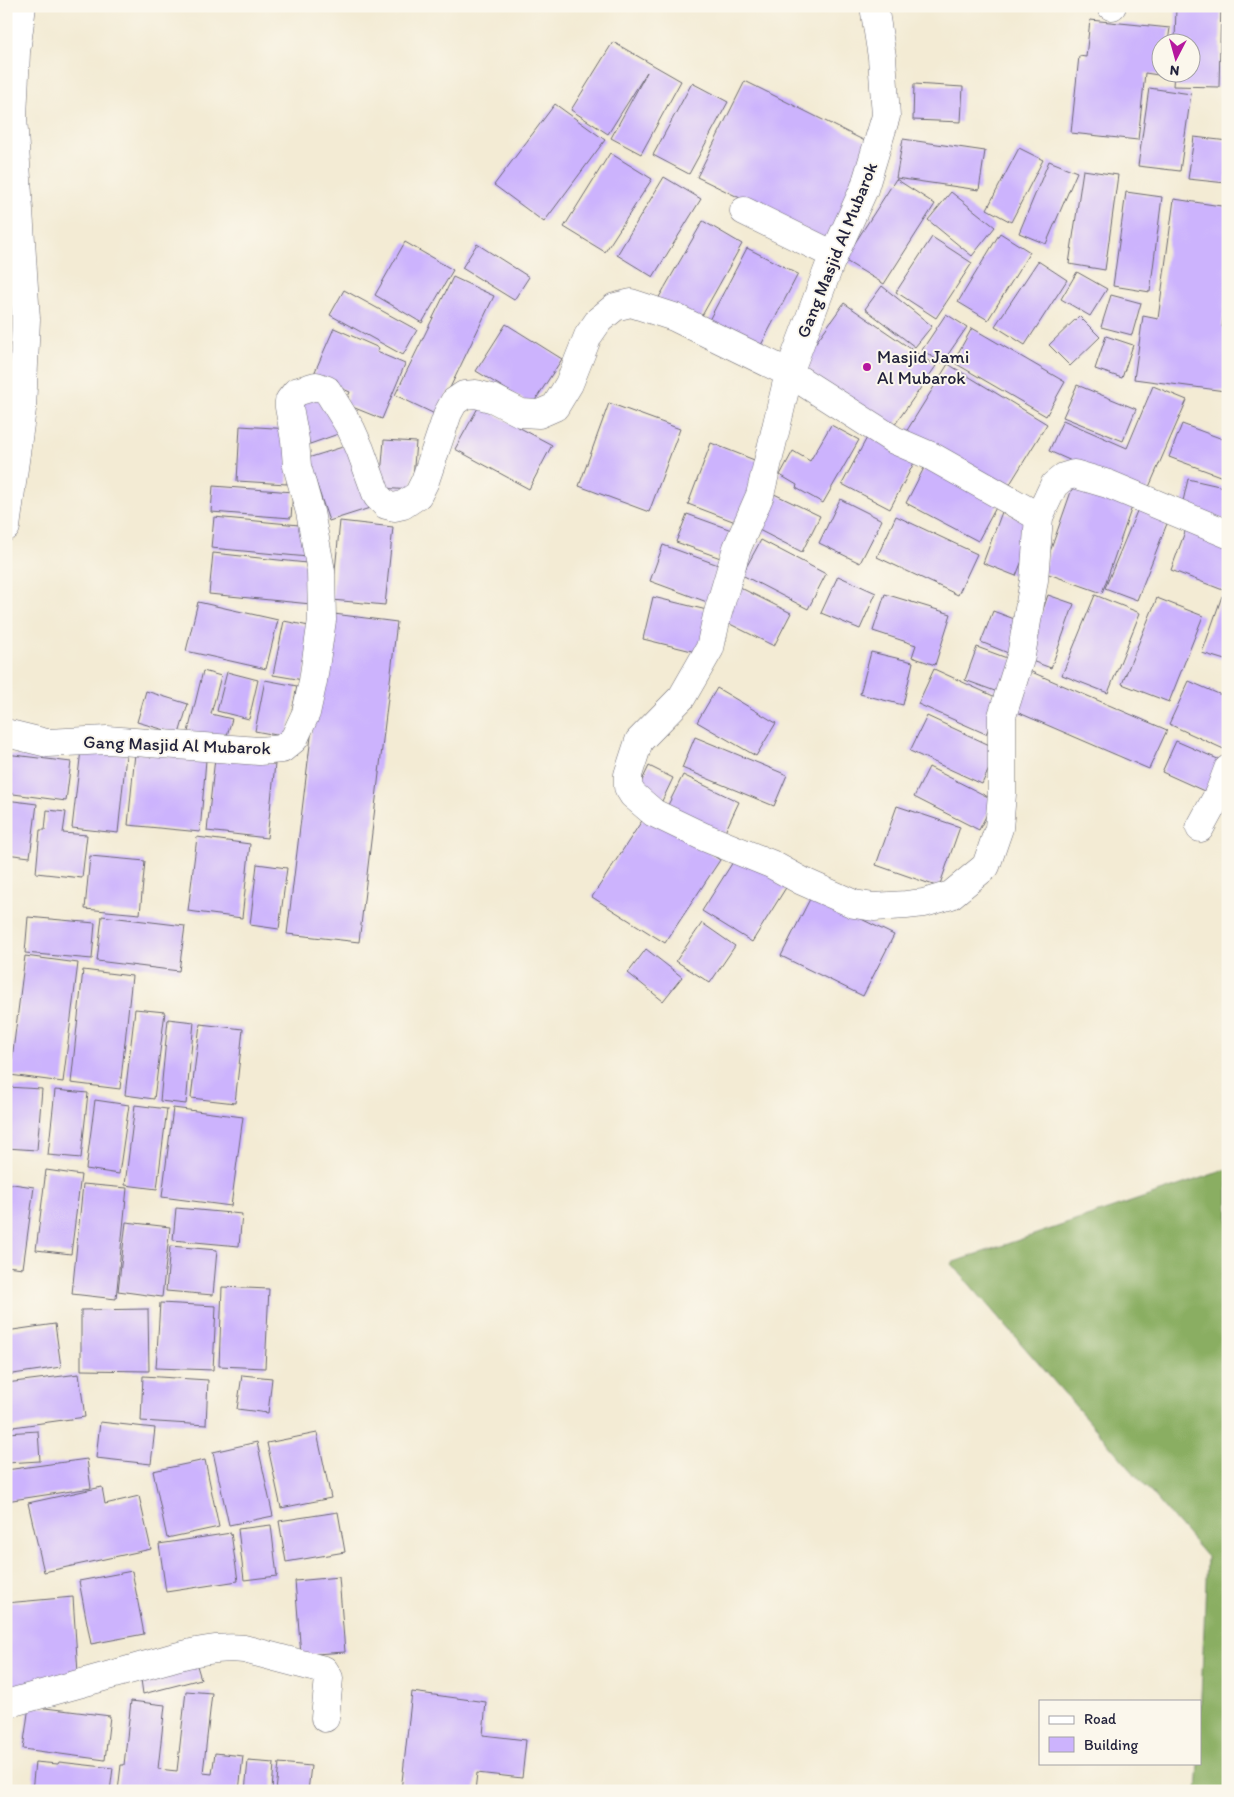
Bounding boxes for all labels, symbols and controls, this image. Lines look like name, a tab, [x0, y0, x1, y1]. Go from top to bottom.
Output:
north arrow	[1152, 32, 1202, 82]
text: N	[1169, 61, 1180, 79]
street label: Gang Masjid Al Mubarok	[792, 158, 883, 341]
place label: Masjid Jami Al Mubarok	[877, 346, 969, 389]
marker: Masjid Jami Al Mubarok	[861, 361, 873, 373]
street label: Gang Masjid Al Mubarok	[83, 731, 272, 759]
legend	[1039, 1700, 1202, 1764]
text: Road	[1084, 1710, 1117, 1728]
text: Building	[1084, 1736, 1138, 1754]

